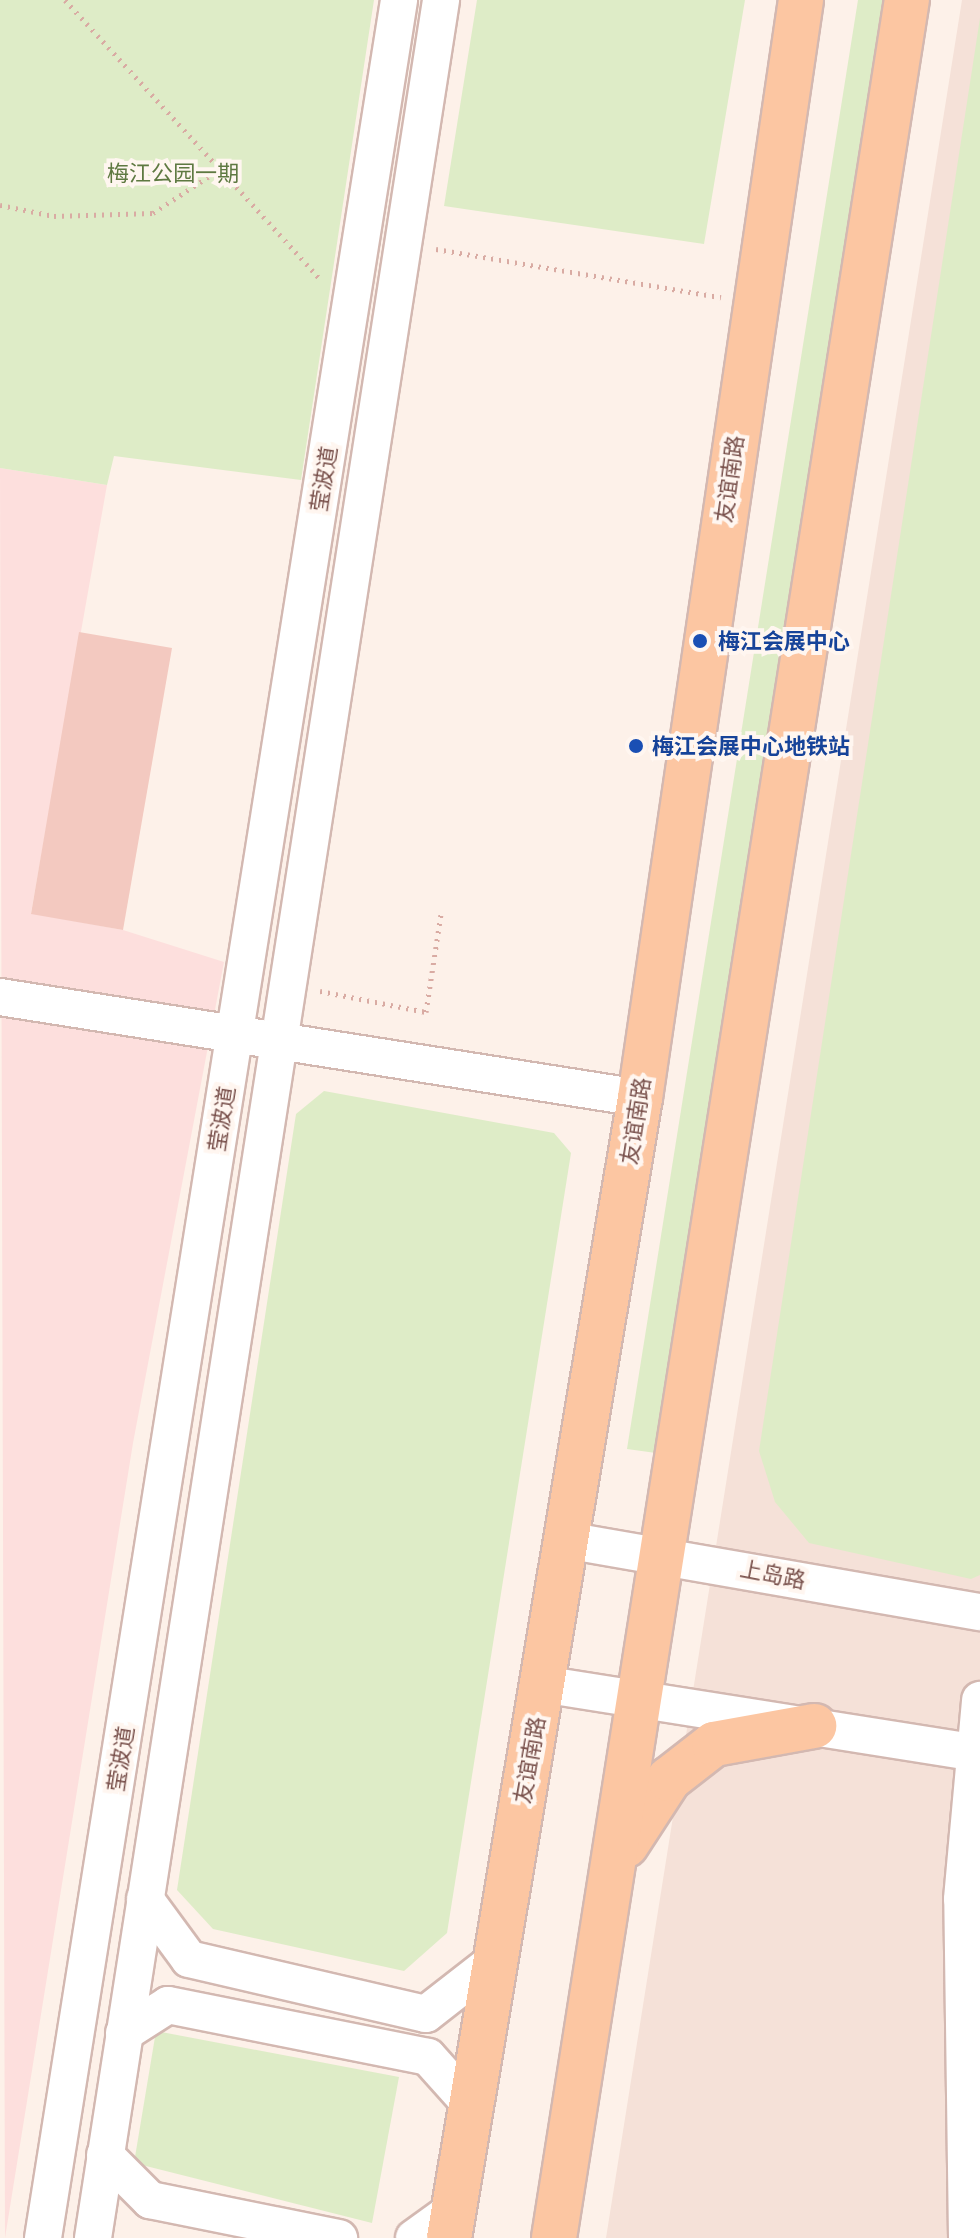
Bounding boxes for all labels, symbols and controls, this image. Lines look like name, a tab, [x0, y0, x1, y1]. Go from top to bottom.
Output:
park label: 梅江公园一期	[107, 160, 239, 186]
street label: 友谊南路	[710, 434, 748, 524]
street label: 莹波道	[305, 444, 341, 514]
place label: 梅江会展中心	[718, 628, 850, 654]
marker: 梅江会展中心	[689, 630, 711, 652]
place label: 梅江会展中心地铁站	[652, 733, 850, 759]
marker: 梅江会展中心地铁站	[627, 737, 645, 755]
street label: 友谊南路	[615, 1075, 655, 1167]
street label: 莹波道	[203, 1084, 239, 1154]
street label: 上岛路	[738, 1555, 808, 1593]
street label: 友谊南路	[508, 1714, 550, 1806]
street label: 莹波道	[102, 1724, 138, 1794]

